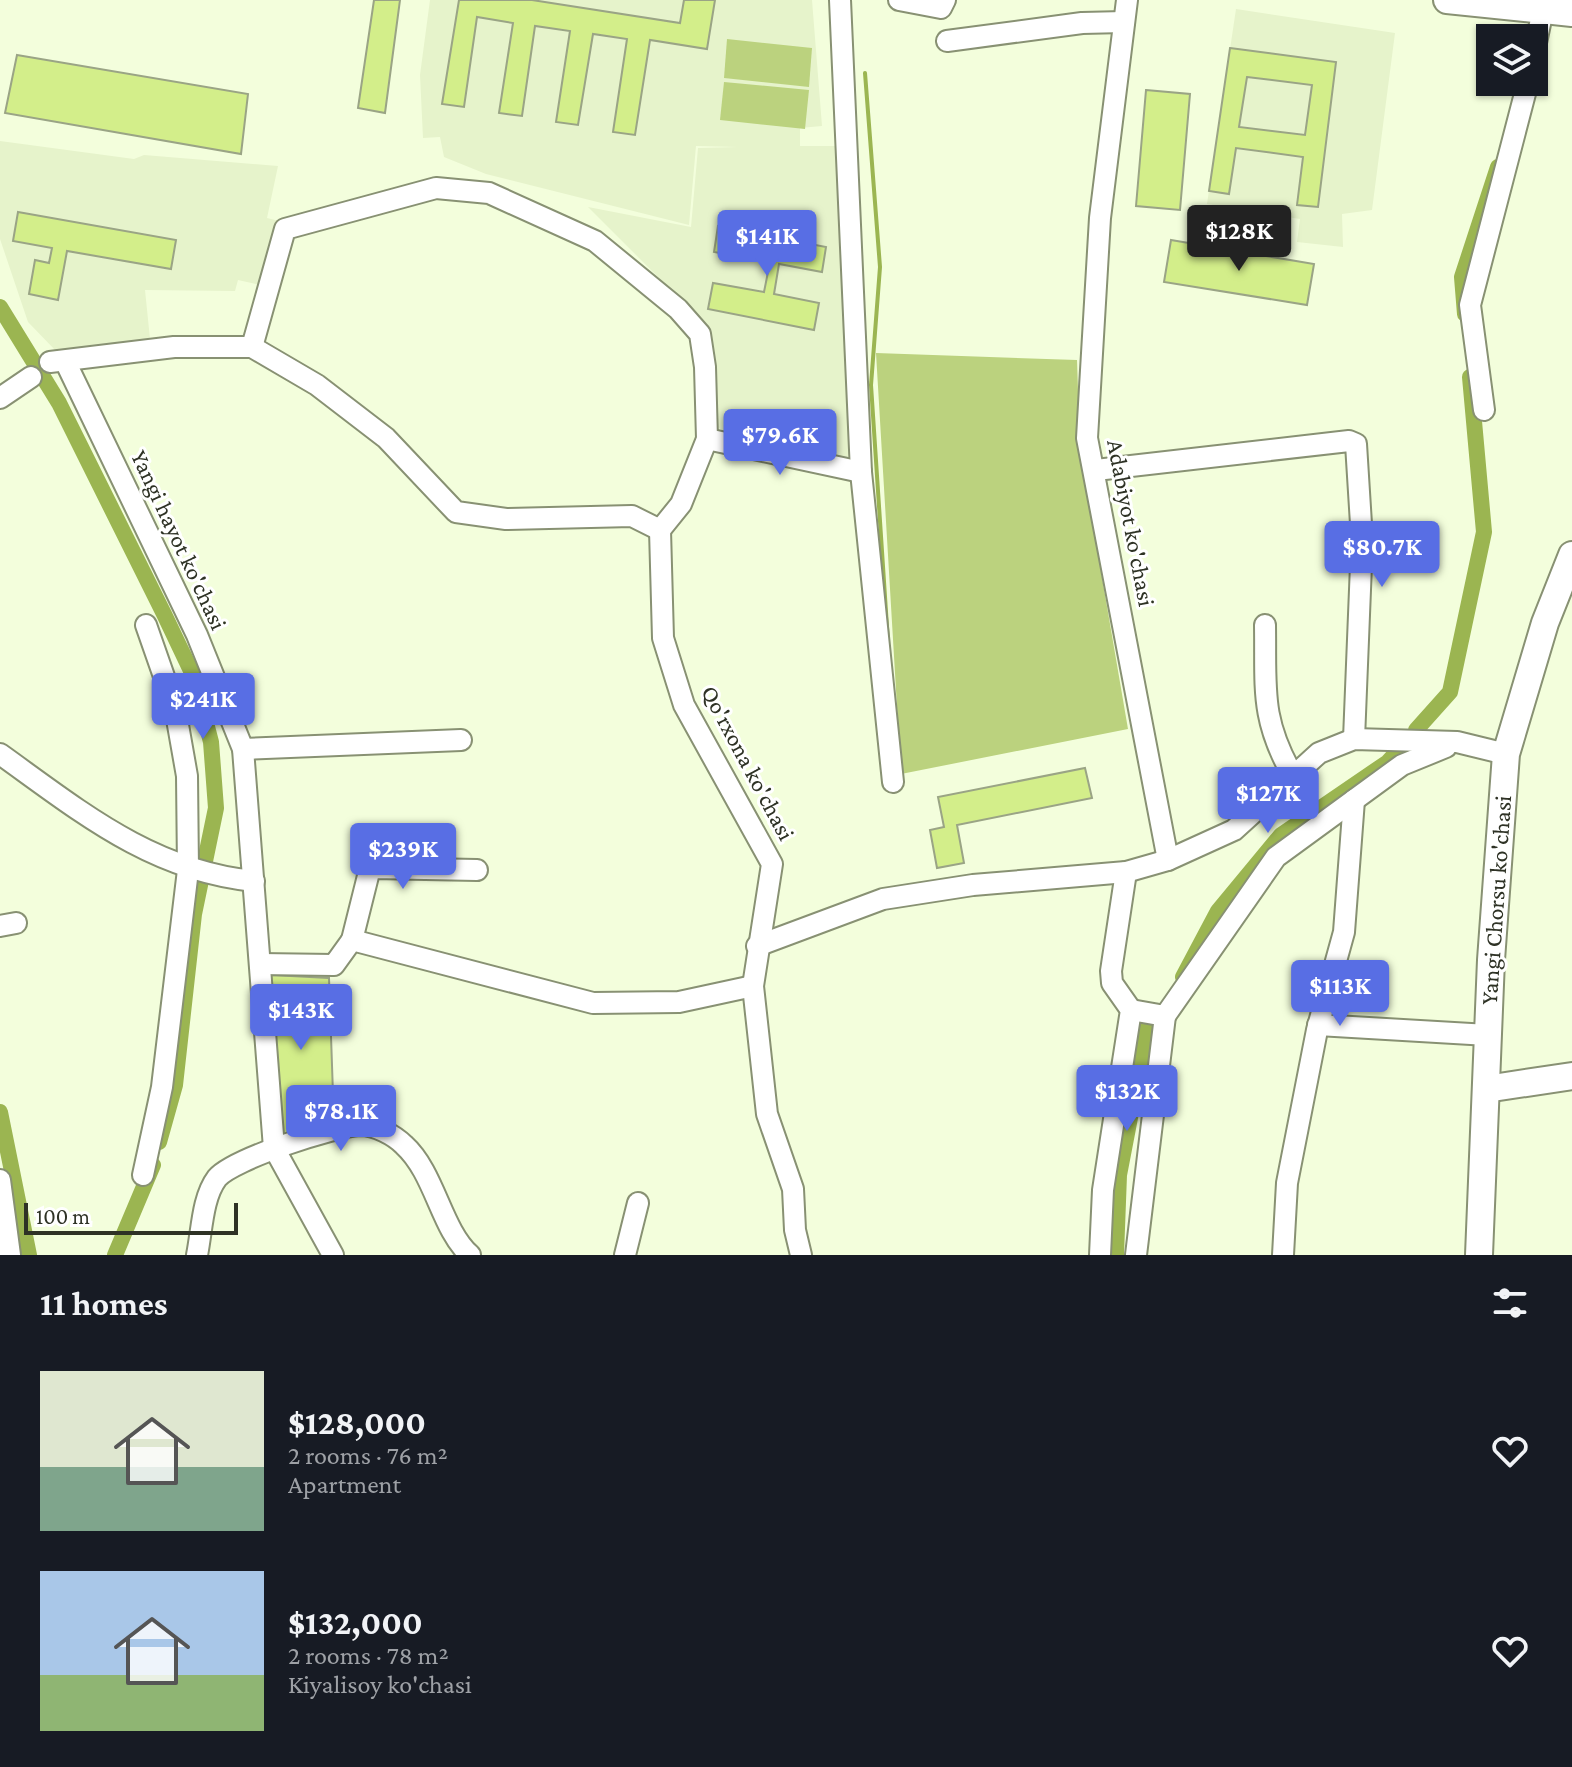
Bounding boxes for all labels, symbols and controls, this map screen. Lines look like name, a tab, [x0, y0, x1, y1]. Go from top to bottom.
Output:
map controls	[1476, 24, 1548, 96]
button: layers	[1476, 24, 1548, 96]
pin: $128K	[1183, 205, 1295, 273]
pin: $141K	[711, 210, 823, 278]
text: $128K	[1205, 216, 1273, 245]
text: $141K	[735, 221, 799, 250]
pin: $79.6K	[715, 409, 845, 477]
text: $79.6K	[742, 420, 818, 449]
street label: Adabiyot ko'chasi	[1102, 437, 1161, 609]
street label: Yangi hayot ko'chasi	[126, 446, 233, 634]
pin: $80.7K	[1317, 521, 1447, 589]
text: $80.7K	[1343, 532, 1421, 561]
pin: $241K	[147, 673, 259, 741]
street label: Qo'rxona ko'chasi	[696, 681, 801, 845]
text: $241K	[170, 684, 236, 713]
pin: $127K	[1212, 767, 1324, 835]
text: $127K	[1236, 778, 1300, 807]
street label: Yangi Chorsu ko'chasi	[1475, 794, 1516, 1006]
pin: $239K	[347, 823, 459, 891]
text: $239K	[368, 834, 438, 863]
pin: $113K	[1284, 960, 1396, 1028]
text: $113K	[1309, 971, 1371, 1000]
pin: $143K	[245, 984, 357, 1052]
text: $143K	[268, 995, 334, 1024]
pin: $132K	[1071, 1065, 1183, 1133]
text: $132K	[1094, 1076, 1160, 1105]
pin: $78.1K	[276, 1085, 406, 1153]
text: $78.1K	[304, 1096, 378, 1125]
scale bar	[24, 1199, 238, 1235]
text: 100 m	[36, 1204, 90, 1229]
icon: filters	[1488, 1281, 1532, 1325]
text: 11 homes	[40, 1285, 168, 1322]
icon: home	[104, 1403, 200, 1499]
text: $128,000	[288, 1404, 426, 1441]
icon: heart	[1488, 1429, 1532, 1473]
text: 2 rooms · 76 m²	[288, 1441, 448, 1470]
text: Apartment	[288, 1470, 401, 1499]
icon: home	[104, 1603, 200, 1699]
text: $132,000	[288, 1604, 423, 1641]
icon: heart	[1488, 1629, 1532, 1673]
text: 2 rooms · 78 m²	[288, 1641, 449, 1670]
text: Kiyalisoy ko'chasi	[288, 1670, 472, 1699]

